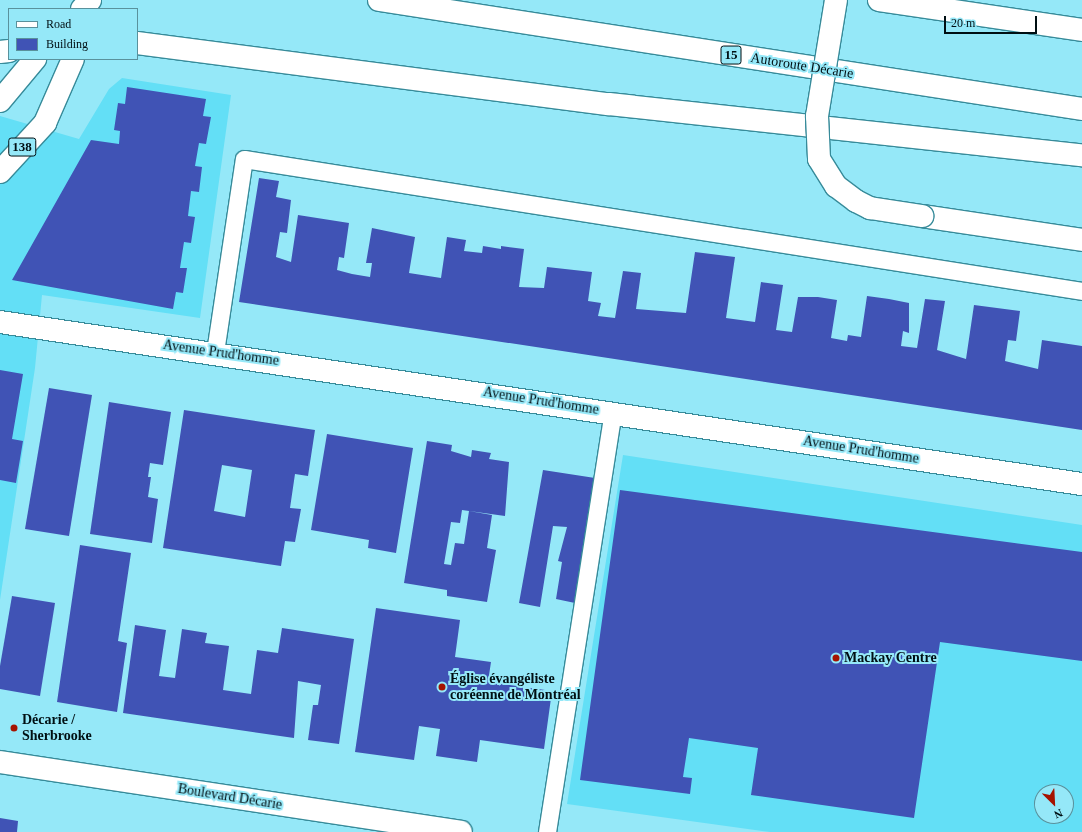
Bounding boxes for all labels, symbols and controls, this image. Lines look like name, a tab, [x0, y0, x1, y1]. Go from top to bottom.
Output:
legend	[8, 8, 138, 60]
scale bar	[946, 8, 1039, 34]
text: 20 m	[951, 16, 975, 30]
text: Road	[46, 17, 71, 31]
text: Building	[46, 37, 88, 51]
road number: 15	[720, 44, 742, 66]
street label: Autoroute Décarie	[749, 50, 855, 82]
road number: 138	[8, 136, 36, 158]
street label: Avenue Prud'homme	[162, 337, 280, 369]
street label: Avenue Prud'homme	[482, 384, 600, 418]
street label: Avenue Prud'homme	[802, 433, 920, 467]
place label: Mackay Centre	[844, 650, 937, 666]
marker: Mackay Centre	[831, 653, 841, 663]
place label: Église évangéliste coréenne de Montréal	[450, 671, 581, 704]
marker: Église évangéliste coréenne de Montréal	[437, 682, 447, 692]
place label: Décarie / Sherbrooke	[22, 712, 92, 744]
marker: Décarie / Sherbrooke	[9, 723, 19, 733]
street label: Boulevard Décarie	[177, 780, 283, 814]
north arrow	[1034, 784, 1074, 824]
text: N	[1052, 807, 1065, 821]

